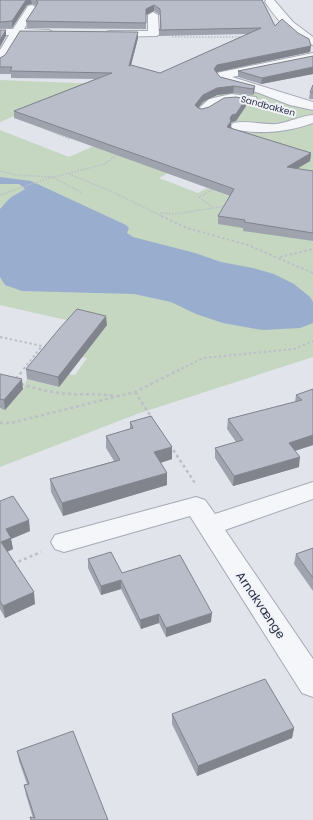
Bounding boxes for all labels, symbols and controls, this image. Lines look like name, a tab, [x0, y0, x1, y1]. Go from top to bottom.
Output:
street label: Sandbakken	[239, 93, 297, 119]
street label: Arnakvænge	[232, 568, 290, 642]

